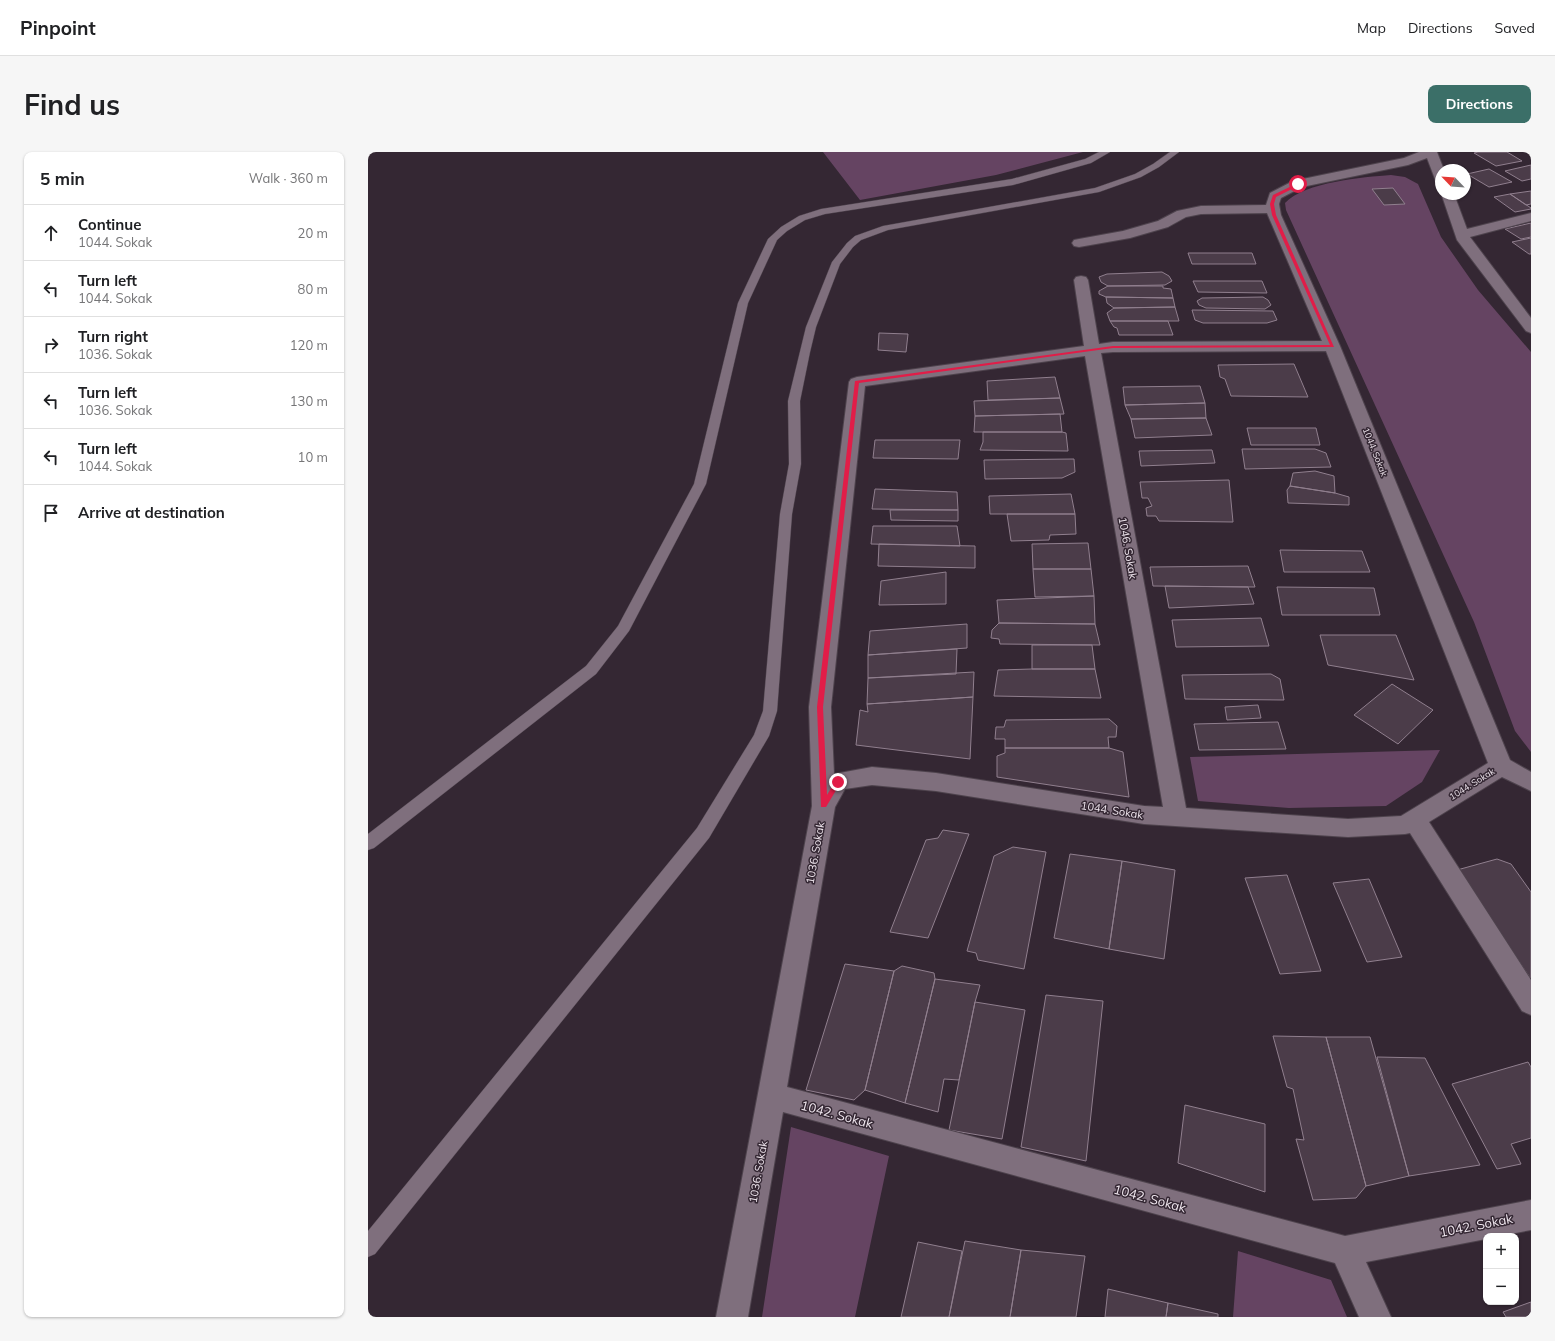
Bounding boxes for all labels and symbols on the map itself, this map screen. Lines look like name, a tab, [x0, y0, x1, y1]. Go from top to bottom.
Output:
north arrow	[1435, 164, 1471, 200]
route start	[1289, 175, 1307, 193]
street label: 1044. Sokak	[1361, 426, 1390, 478]
street label: 1046. Sokak	[1116, 516, 1140, 580]
street label: 1044. Sokak	[1447, 765, 1497, 802]
route end	[829, 773, 847, 791]
street label: 1044. Sokak	[1080, 798, 1144, 822]
street label: 1036. Sokak	[803, 821, 827, 885]
street label: 1042. Sokak	[799, 1097, 875, 1131]
street label: 1036. Sokak	[746, 1140, 770, 1204]
street label: 1042. Sokak	[1112, 1181, 1188, 1215]
street label: 1042. Sokak	[1438, 1210, 1514, 1240]

